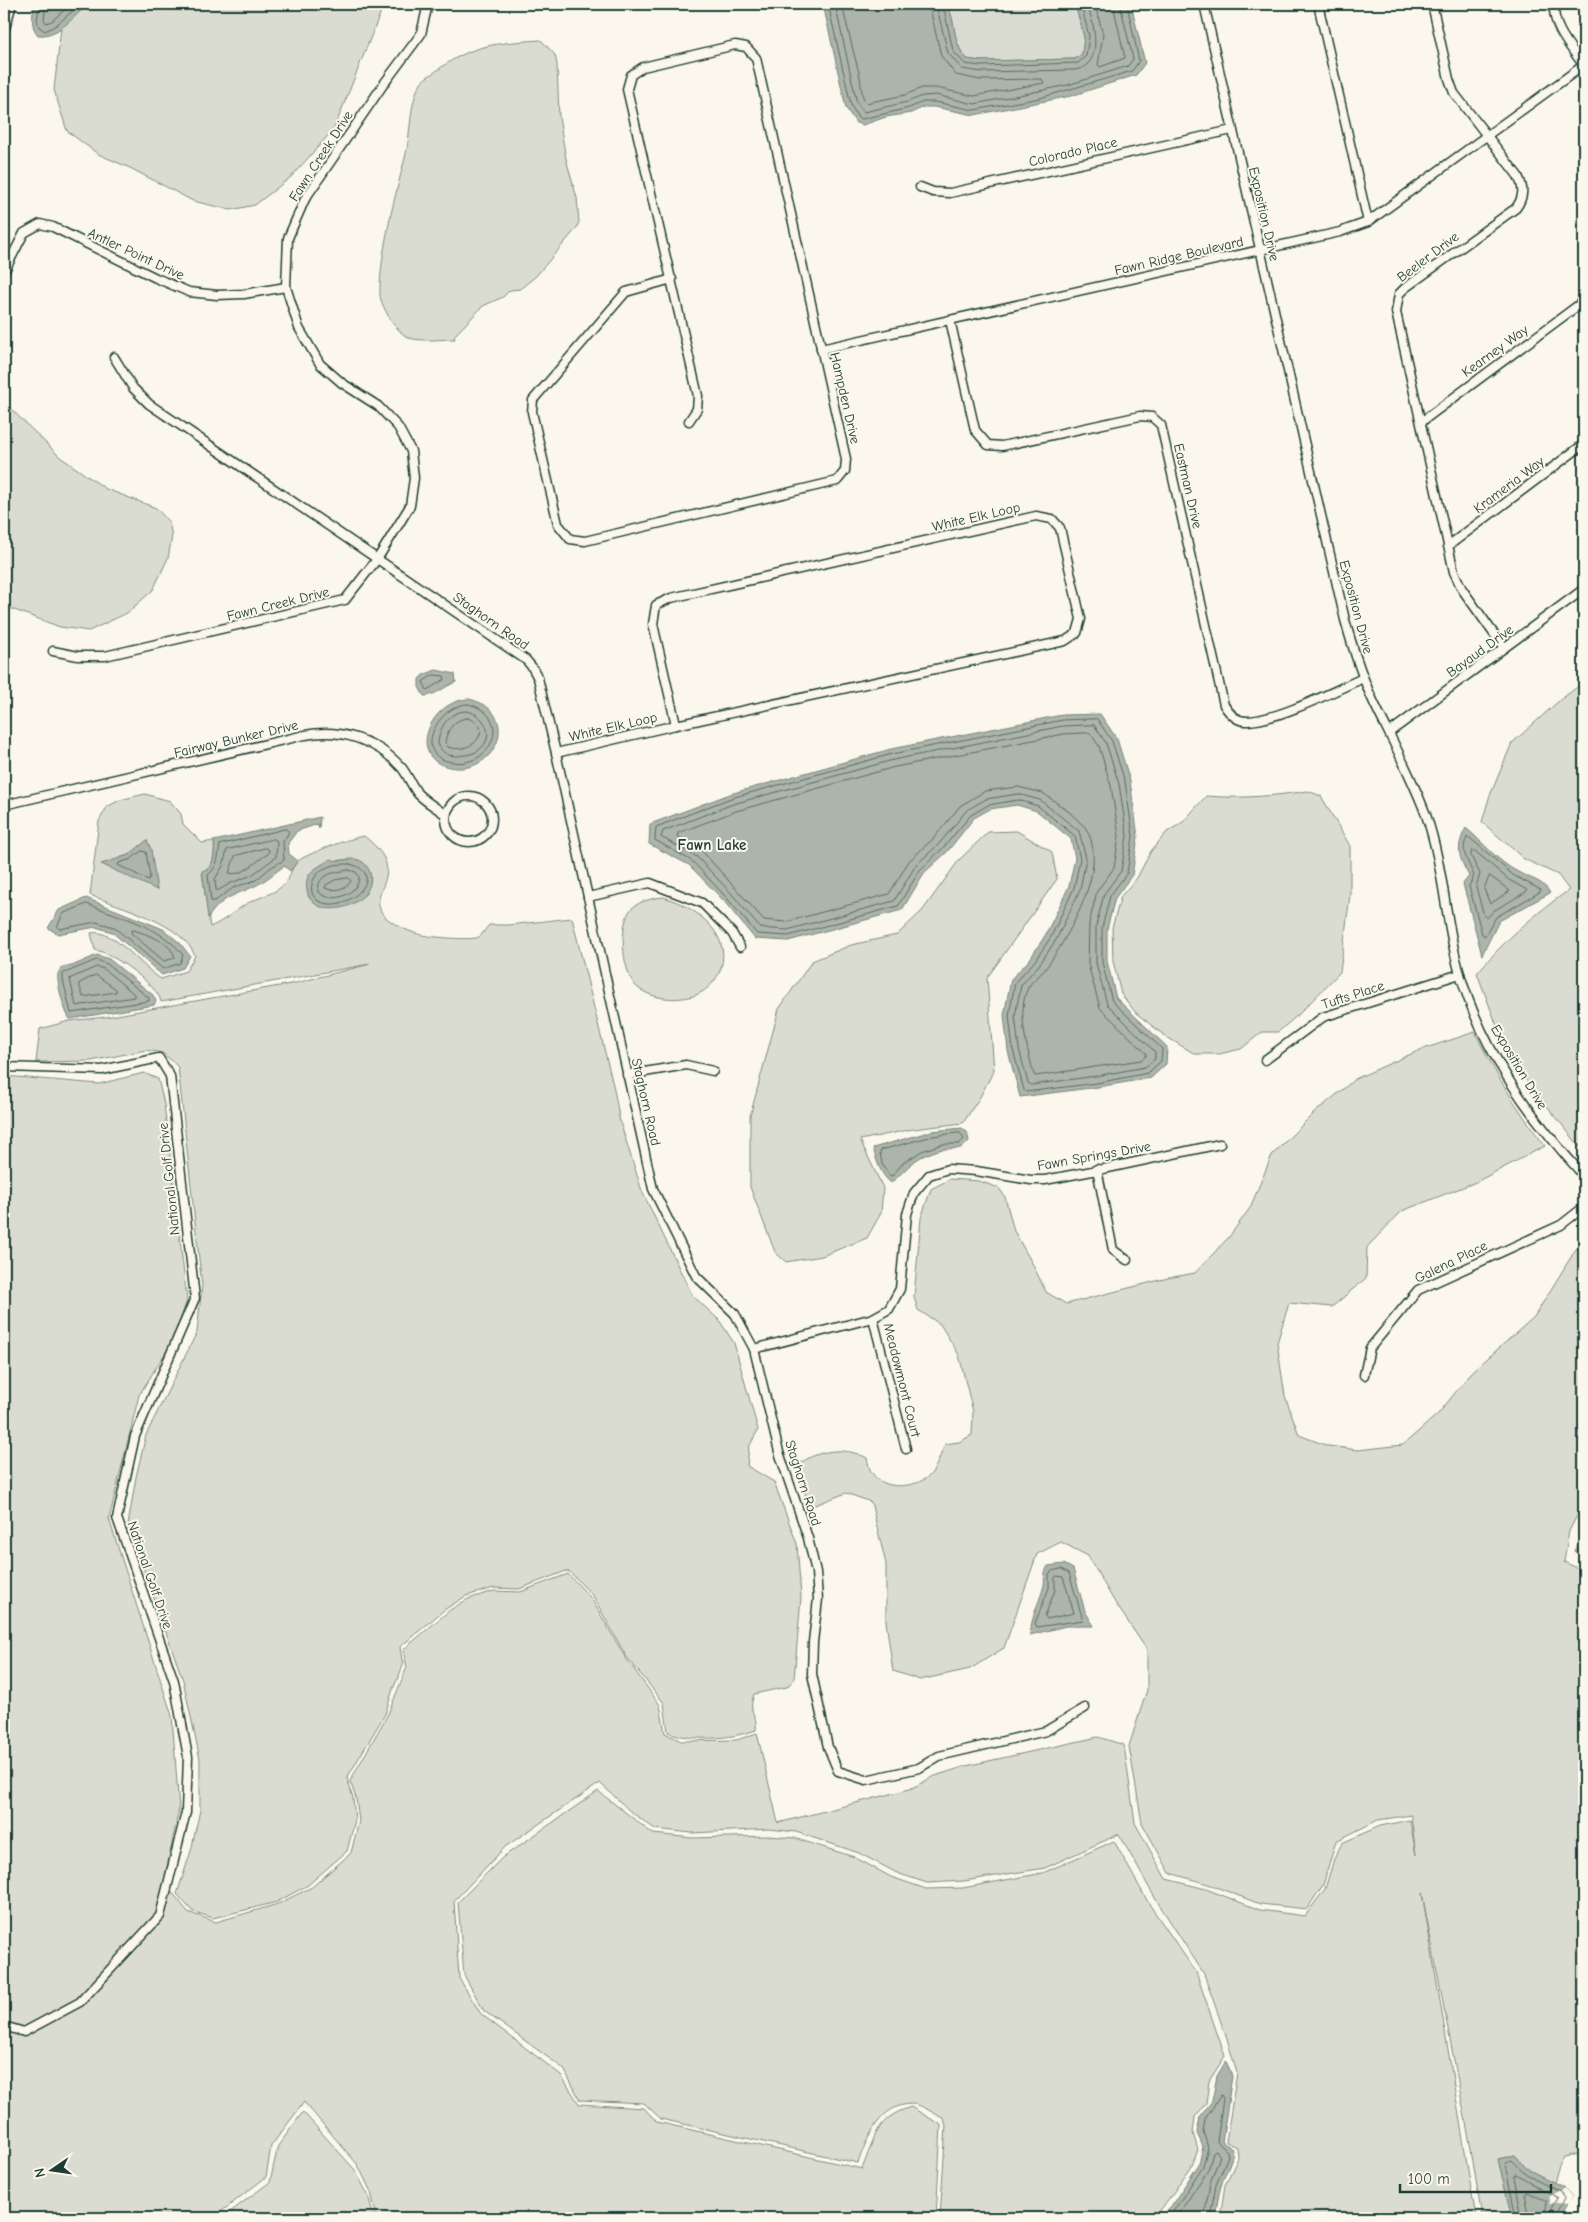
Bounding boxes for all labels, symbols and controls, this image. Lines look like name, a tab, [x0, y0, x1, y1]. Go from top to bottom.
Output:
street label: Fawn Creek Drive	[285, 107, 357, 205]
street label: Colorado Place	[1027, 134, 1119, 170]
street label: Exposition Drive	[1245, 165, 1283, 263]
street label: Antler Point Drive	[85, 224, 187, 284]
street label: Beeler Drive	[1394, 228, 1462, 286]
street label: Fawn Ridge Boulevard	[1113, 233, 1245, 279]
street label: Kearney Way	[1458, 321, 1532, 381]
street label: Hampden Drive	[826, 351, 864, 445]
street label: Eastman Drive	[1170, 442, 1206, 530]
street label: Krameria Way	[1470, 452, 1548, 517]
street label: White Elk Loop	[930, 499, 1022, 535]
street label: Exposition Drive	[1335, 558, 1377, 656]
street label: Fawn Creek Drive	[225, 583, 331, 625]
street label: Staghorn Road	[450, 588, 532, 654]
street label: Bayaud Drive	[1443, 621, 1517, 681]
street label: White Elk Loop	[567, 709, 659, 745]
street label: Fairway Bunker Drive	[172, 716, 300, 762]
district label: Fawn Lake	[678, 836, 746, 854]
street label: Tufts Place	[1320, 977, 1386, 1013]
street label: Exposition Drive	[1487, 1021, 1551, 1113]
street label: Staghorn Road	[628, 1057, 664, 1147]
street label: National Golf Drive	[155, 1122, 183, 1236]
street label: Fawn Springs Drive	[1036, 1138, 1152, 1174]
street label: Galena Place	[1412, 1237, 1490, 1287]
street label: Meadowmont Court	[880, 1321, 925, 1440]
street label: Staghorn Road	[781, 1438, 825, 1528]
street label: National Golf Drive	[124, 1519, 176, 1631]
north arrow	[28, 2144, 78, 2194]
scale bar	[1400, 2162, 1552, 2194]
text: N	[31, 2166, 49, 2179]
text: 100 m	[1408, 2170, 1450, 2188]

